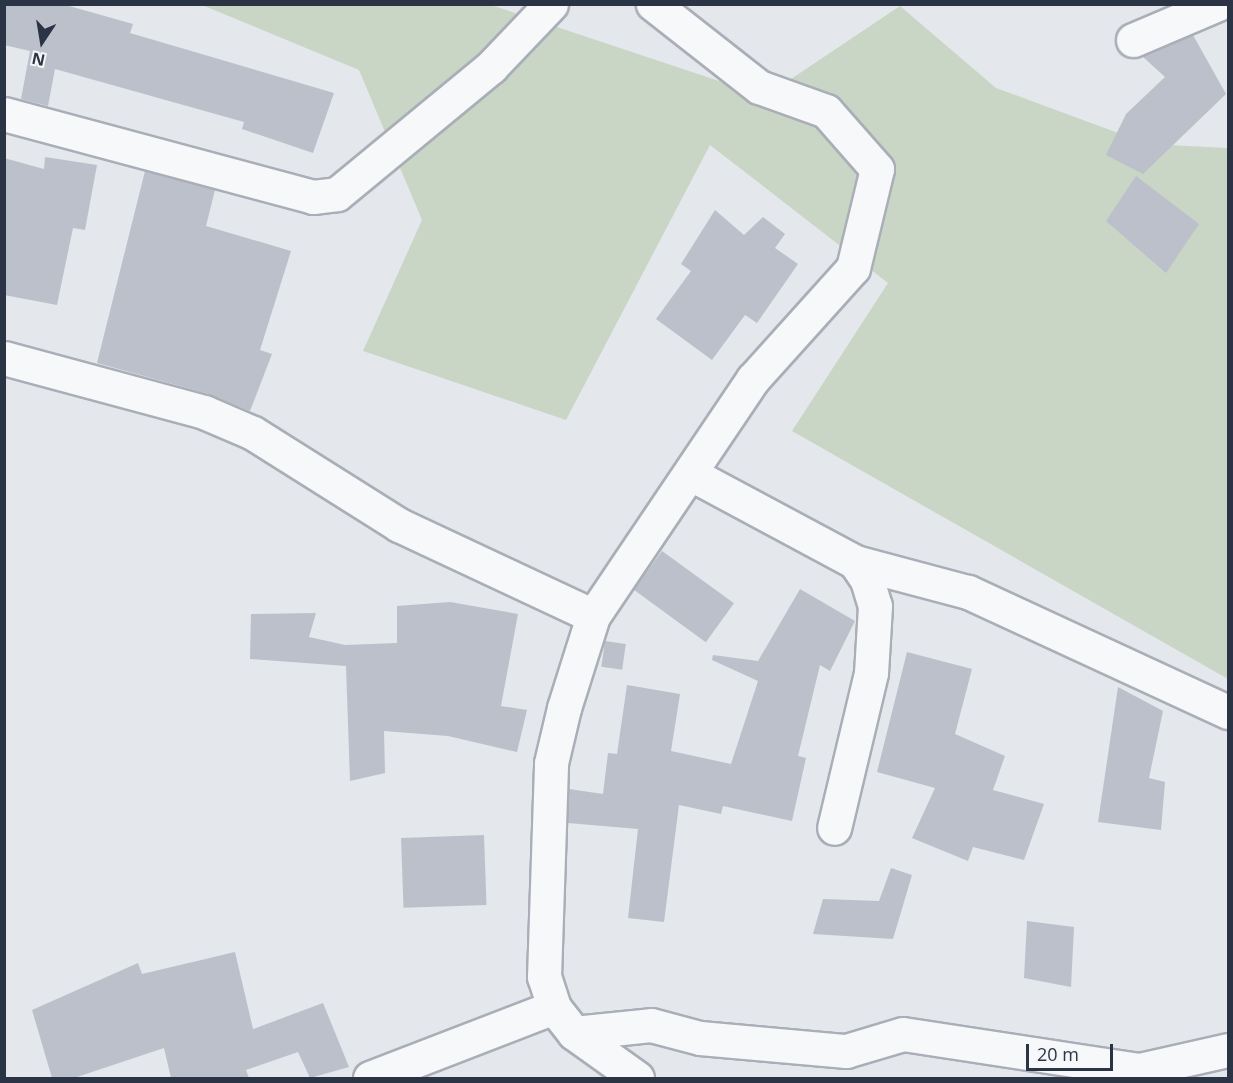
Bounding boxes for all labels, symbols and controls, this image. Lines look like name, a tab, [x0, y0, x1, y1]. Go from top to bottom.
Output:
north arrow	[12, 12, 72, 72]
text: N	[30, 47, 47, 72]
scale bar	[1029, 1032, 1116, 1070]
text: 20 m	[1037, 1042, 1079, 1066]

